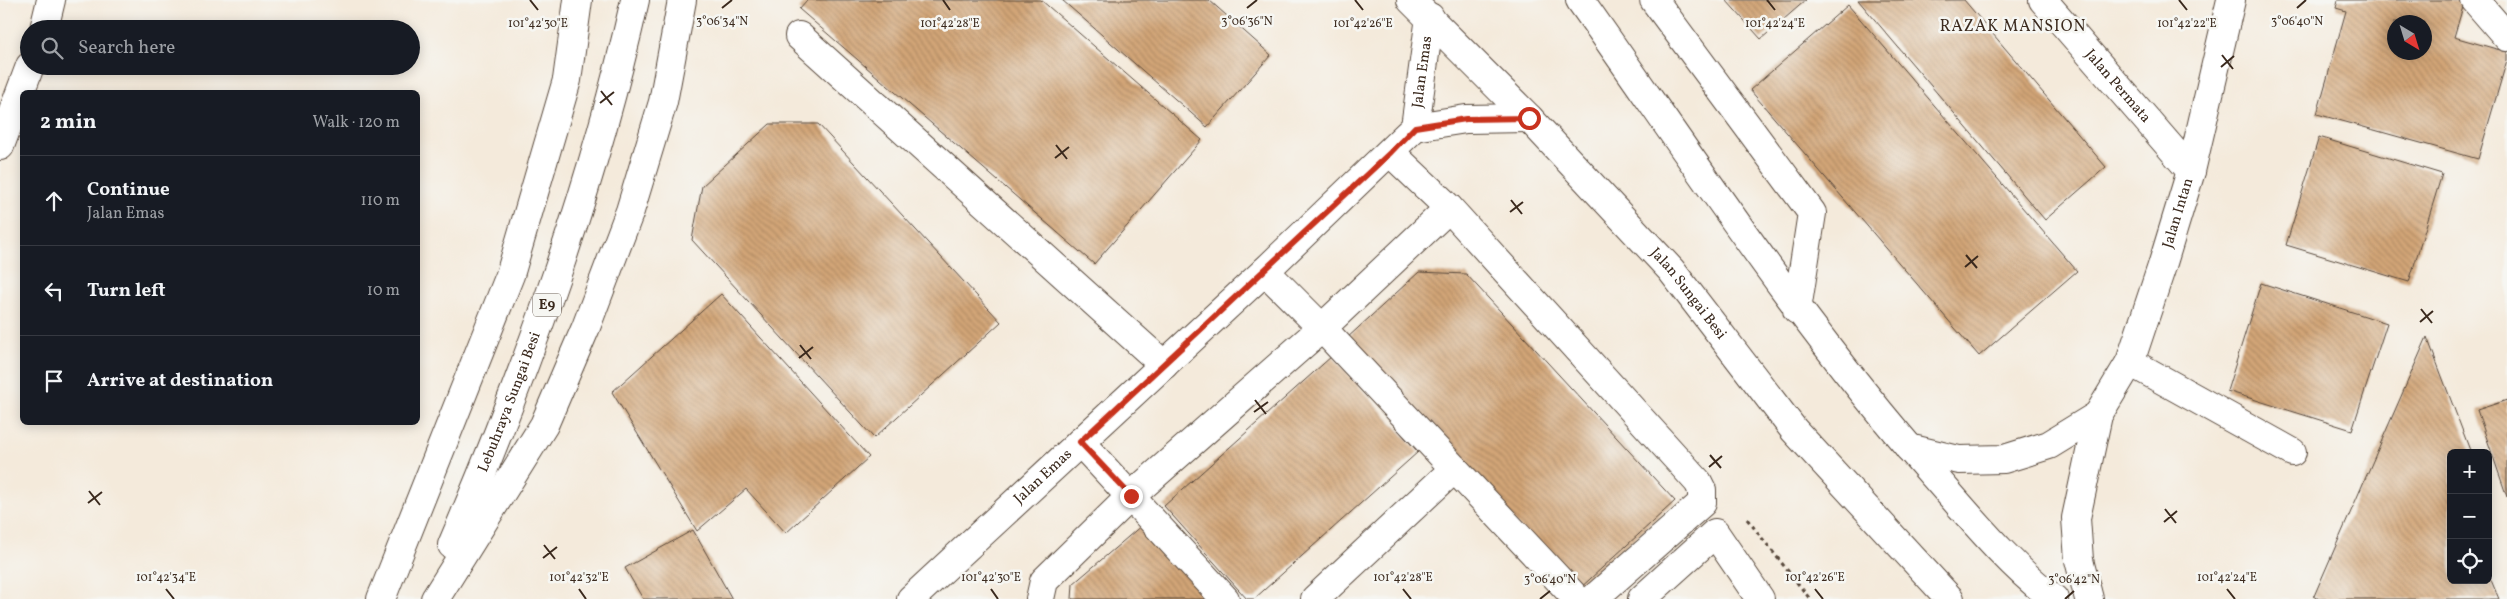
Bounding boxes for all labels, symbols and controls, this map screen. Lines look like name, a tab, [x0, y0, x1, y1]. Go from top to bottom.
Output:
text: 3°06'34"N	[696, 14, 748, 30]
text: 3°06'36"N	[1221, 14, 1273, 30]
text: 3°06'40"N	[2271, 14, 2323, 30]
north arrow	[2387, 15, 2432, 60]
text: 101°42'30"E	[508, 16, 568, 32]
text: 101°42'28"E	[920, 16, 980, 32]
text: 101°42'26"E	[1333, 16, 1393, 32]
text: 101°42'24"E	[1745, 16, 1805, 32]
district label: RAZAK MANSION	[1940, 16, 2086, 38]
text: 101°42'22"E	[2157, 16, 2217, 32]
search box	[20, 20, 420, 75]
icon: search	[38, 34, 66, 62]
text: Search here	[78, 35, 175, 61]
street label: Jalan Emas	[1407, 35, 1438, 109]
street label: Jalan Permata	[2080, 45, 2155, 128]
route start	[1518, 107, 1541, 130]
text: 2 min	[40, 108, 97, 137]
text: Walk · 120 m	[312, 112, 400, 134]
street label: Jalan Intan	[2158, 175, 2199, 251]
text: Continue	[87, 177, 170, 203]
icon: ahead	[40, 187, 68, 215]
text: 110 m	[361, 190, 400, 212]
text: Jalan Emas	[87, 203, 164, 225]
street label: Jalan Sungai Besi	[1645, 243, 1731, 344]
icon: left	[40, 277, 68, 305]
text: Turn left	[87, 278, 166, 304]
text: 10 m	[367, 280, 400, 302]
road number: E9	[533, 294, 561, 316]
street label: Lebuhraya Sungai Besi	[473, 329, 546, 476]
icon: arrive	[40, 367, 68, 395]
text: Arrive at destination	[87, 368, 273, 394]
street label: Jalan Emas	[1009, 444, 1077, 509]
map controls	[2447, 449, 2492, 584]
button: +	[2447, 449, 2492, 494]
route end	[1120, 485, 1143, 508]
button: −	[2447, 494, 2492, 539]
button: locate	[2447, 539, 2492, 584]
text: 101°42'34"E	[136, 570, 196, 586]
text: 101°42'32"E	[549, 570, 609, 586]
text: 101°42'30"E	[961, 570, 1021, 586]
text: 101°42'28"E	[1373, 570, 1433, 586]
text: 101°42'26"E	[1785, 570, 1845, 586]
text: 101°42'24"E	[2197, 570, 2257, 586]
text: 3°06'40"N	[1524, 572, 1576, 588]
text: 3°06'42"N	[2048, 572, 2100, 588]

